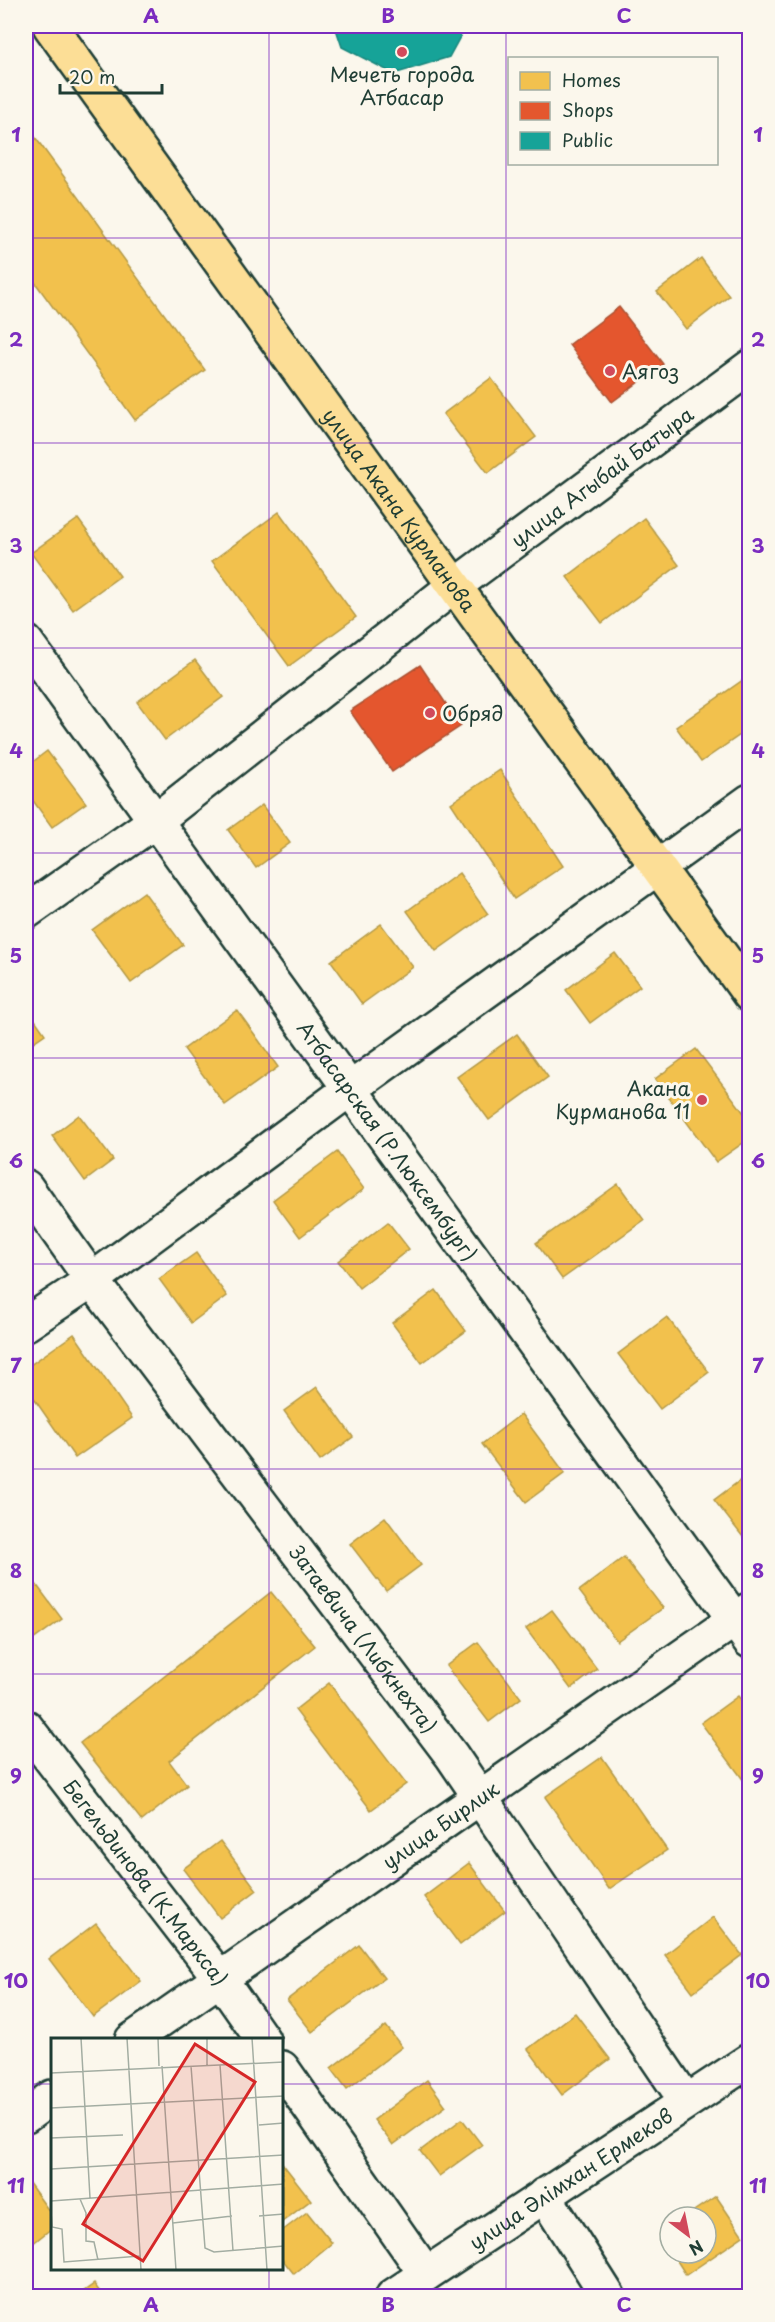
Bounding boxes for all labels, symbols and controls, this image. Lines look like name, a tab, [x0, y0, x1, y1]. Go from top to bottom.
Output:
text: A	[143, 0, 159, 30]
text: B	[381, 0, 395, 30]
text: C	[616, 0, 632, 30]
marker: Мечеть города Атбасар	[395, 45, 409, 59]
scale bar	[60, 57, 162, 95]
legend	[508, 57, 718, 165]
place label: Мечеть города Атбасар	[330, 59, 475, 112]
text: 20 m	[69, 63, 115, 90]
text: Homes	[562, 66, 620, 93]
text: Shops	[562, 96, 613, 123]
text: 1	[11, 119, 21, 149]
text: 1	[753, 119, 763, 149]
text: Public	[562, 126, 613, 153]
text: 2	[9, 324, 23, 354]
text: 2	[751, 324, 765, 354]
place label: Аягоз	[622, 356, 679, 386]
marker: Аягоз	[603, 364, 617, 378]
street label: улица Агыбай Батыра	[504, 399, 700, 554]
street label: улица Акана Курманова	[316, 402, 484, 619]
text: 3	[9, 530, 23, 560]
text: 3	[751, 530, 765, 560]
place label: Обряд	[442, 698, 503, 728]
marker: Обряд	[423, 706, 437, 720]
text: 4	[9, 735, 23, 765]
text: 4	[751, 735, 765, 765]
text: 5	[10, 940, 22, 970]
text: 5	[752, 940, 764, 970]
street label: Атбасарская (Р.Люксембург)	[290, 1015, 485, 1267]
place label: Акана Курманова 11	[555, 1073, 690, 1126]
marker: Акана Курманова 11	[695, 1093, 709, 1107]
text: 6	[9, 1145, 23, 1175]
text: 6	[751, 1145, 765, 1175]
text: 7	[10, 1350, 22, 1380]
text: 7	[752, 1350, 764, 1380]
street label: Затаевича (Либкнехта)	[282, 1539, 444, 1739]
text: 8	[10, 1555, 22, 1585]
text: 8	[752, 1555, 764, 1585]
text: 9	[10, 1760, 22, 1790]
text: 9	[752, 1760, 764, 1790]
street label: Бегельдинова (К.Маркса)	[56, 1772, 235, 1991]
street label: улица Бирлик	[376, 1774, 505, 1876]
text: 10	[4, 1965, 28, 1995]
text: 10	[746, 1965, 770, 1995]
inset map	[51, 2038, 284, 2271]
street label: улица Әлімхан Ермеков	[463, 2100, 678, 2257]
text: 11	[7, 2170, 25, 2200]
text: 11	[749, 2170, 767, 2200]
north arrow	[658, 2205, 718, 2265]
text: N	[685, 2235, 708, 2262]
text: A	[143, 2289, 159, 2319]
text: B	[381, 2289, 395, 2319]
text: C	[616, 2289, 632, 2319]

